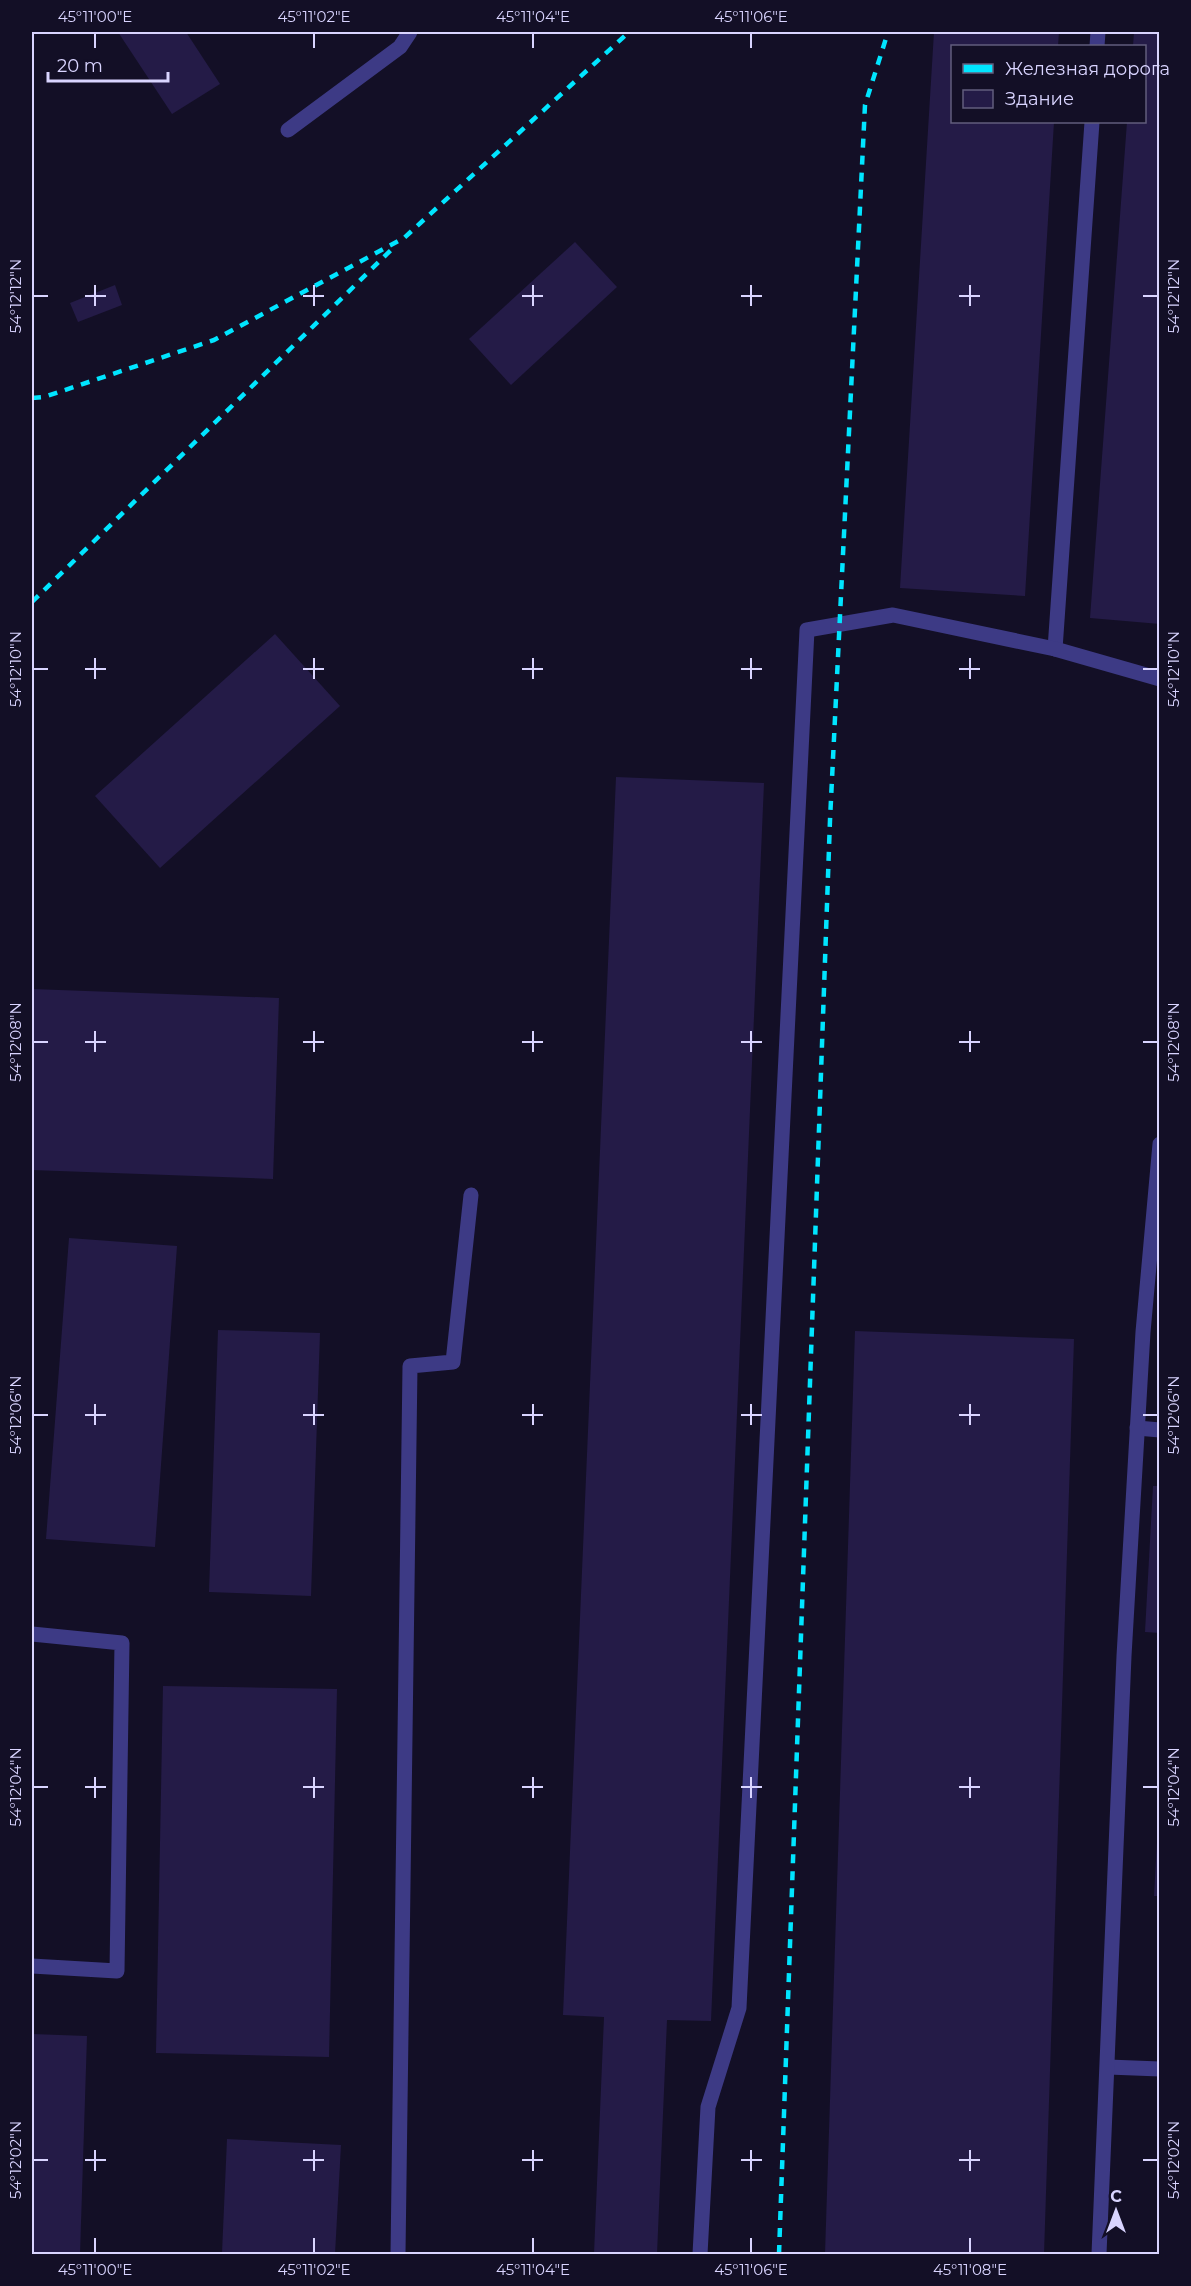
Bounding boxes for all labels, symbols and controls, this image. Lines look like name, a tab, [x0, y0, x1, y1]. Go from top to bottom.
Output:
text: 45°11'00"E	[58, 7, 132, 26]
text: 45°11'02"E	[277, 7, 351, 26]
text: 45°11'04"E	[496, 7, 570, 26]
text: 45°11'06"E	[714, 7, 788, 26]
scale bar	[48, 45, 168, 83]
legend	[951, 45, 1146, 123]
text: 20 m	[57, 55, 103, 77]
text: Железная дорога	[1005, 58, 1170, 80]
text: Здание	[1005, 88, 1074, 110]
text: 54°12'12"N	[6, 259, 25, 333]
text: 54°12'12"N	[1164, 259, 1183, 333]
text: 54°12'10"N	[6, 631, 25, 707]
text: 54°12'10"N	[1164, 631, 1183, 707]
text: 54°12'08"N	[6, 1002, 25, 1082]
text: 54°12'08"N	[1164, 1002, 1183, 1082]
text: 54°12'06"N	[6, 1376, 25, 1454]
text: 54°12'06"N	[1164, 1376, 1183, 1454]
text: 54°12'04"N	[6, 1747, 25, 1827]
text: 54°12'04"N	[1164, 1747, 1183, 1827]
text: 54°12'02"N	[6, 2121, 25, 2199]
text: 54°12'02"N	[1164, 2121, 1183, 2199]
north arrow	[1086, 2181, 1146, 2241]
text: С	[1110, 2187, 1122, 2206]
text: 45°11'00"E	[58, 2260, 132, 2279]
text: 45°11'02"E	[277, 2260, 351, 2279]
text: 45°11'04"E	[496, 2260, 570, 2279]
text: 45°11'06"E	[714, 2260, 788, 2279]
text: 45°11'08"E	[933, 2260, 1007, 2279]

